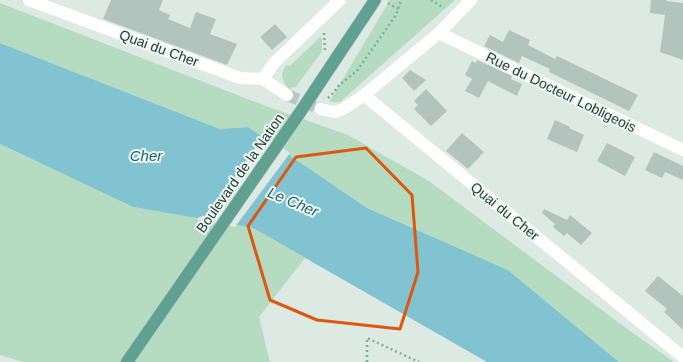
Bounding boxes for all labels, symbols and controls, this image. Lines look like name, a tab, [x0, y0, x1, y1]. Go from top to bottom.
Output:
street label: Quai du Cher	[117, 26, 201, 70]
street label: Rue du Docteur Lobligeois	[483, 49, 639, 135]
street label: Boulevard de la Nation	[193, 110, 287, 236]
water label: Cher	[130, 147, 163, 164]
street label: Quai du Cher	[468, 179, 543, 244]
water label: Le Cher	[265, 183, 322, 220]

